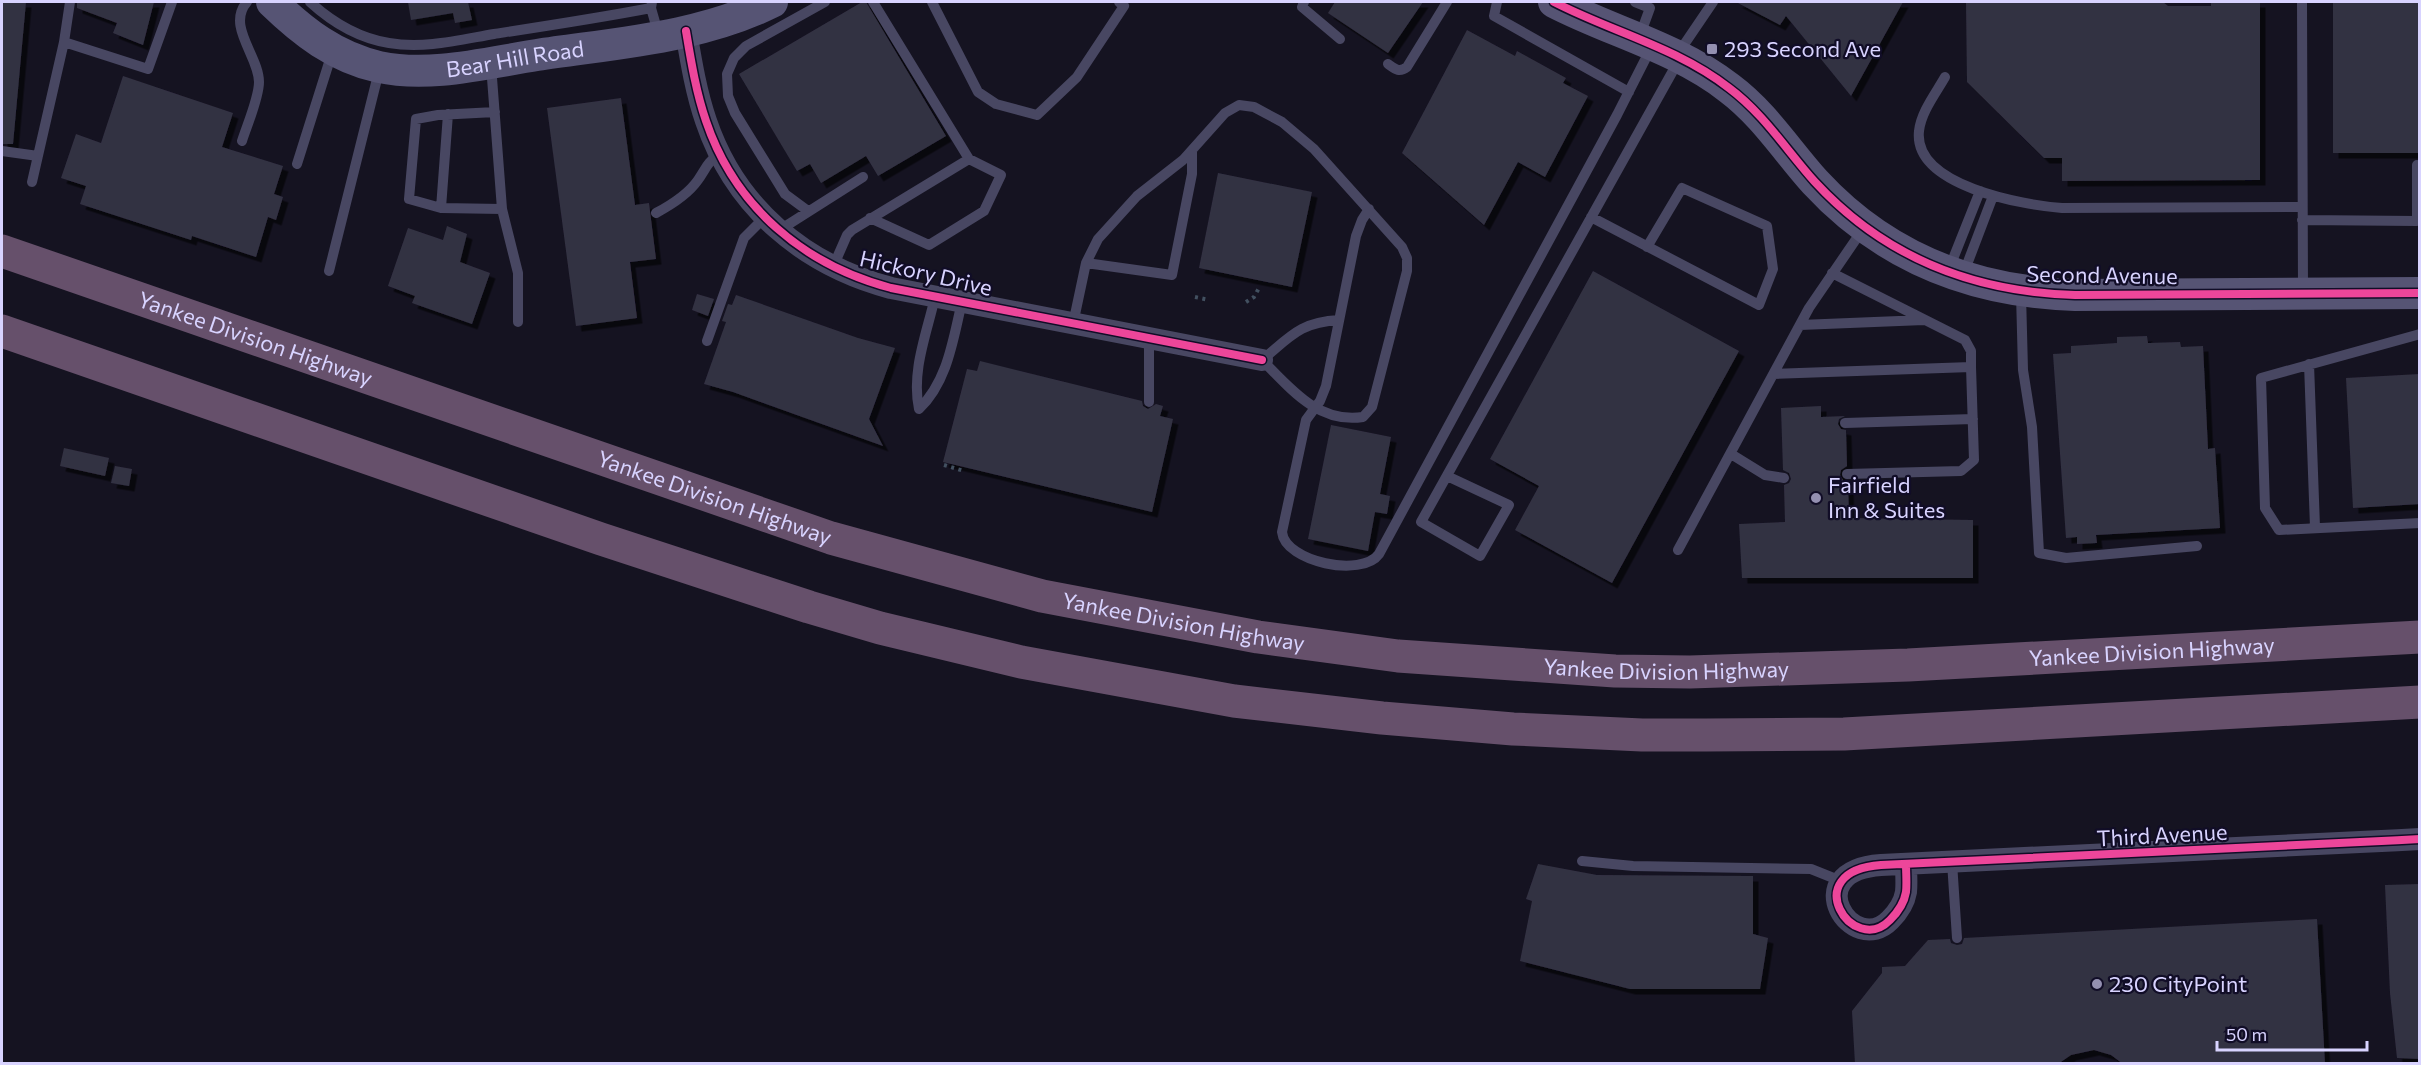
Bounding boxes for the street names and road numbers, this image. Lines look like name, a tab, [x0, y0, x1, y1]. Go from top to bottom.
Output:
street label: Bear Hill Road	[445, 35, 586, 82]
street label: Hickory Drive	[857, 244, 995, 301]
street label: Second Avenue	[2026, 260, 2178, 289]
street label: Yankee Division Highway	[135, 285, 376, 391]
street label: Yankee Division Highway	[594, 444, 835, 550]
street label: Yankee Division Highway	[1060, 586, 1307, 656]
street label: Yankee Division Highway	[2028, 631, 2275, 671]
street label: Yankee Division Highway	[1542, 652, 1790, 685]
street label: Third Avenue	[2096, 818, 2228, 851]

